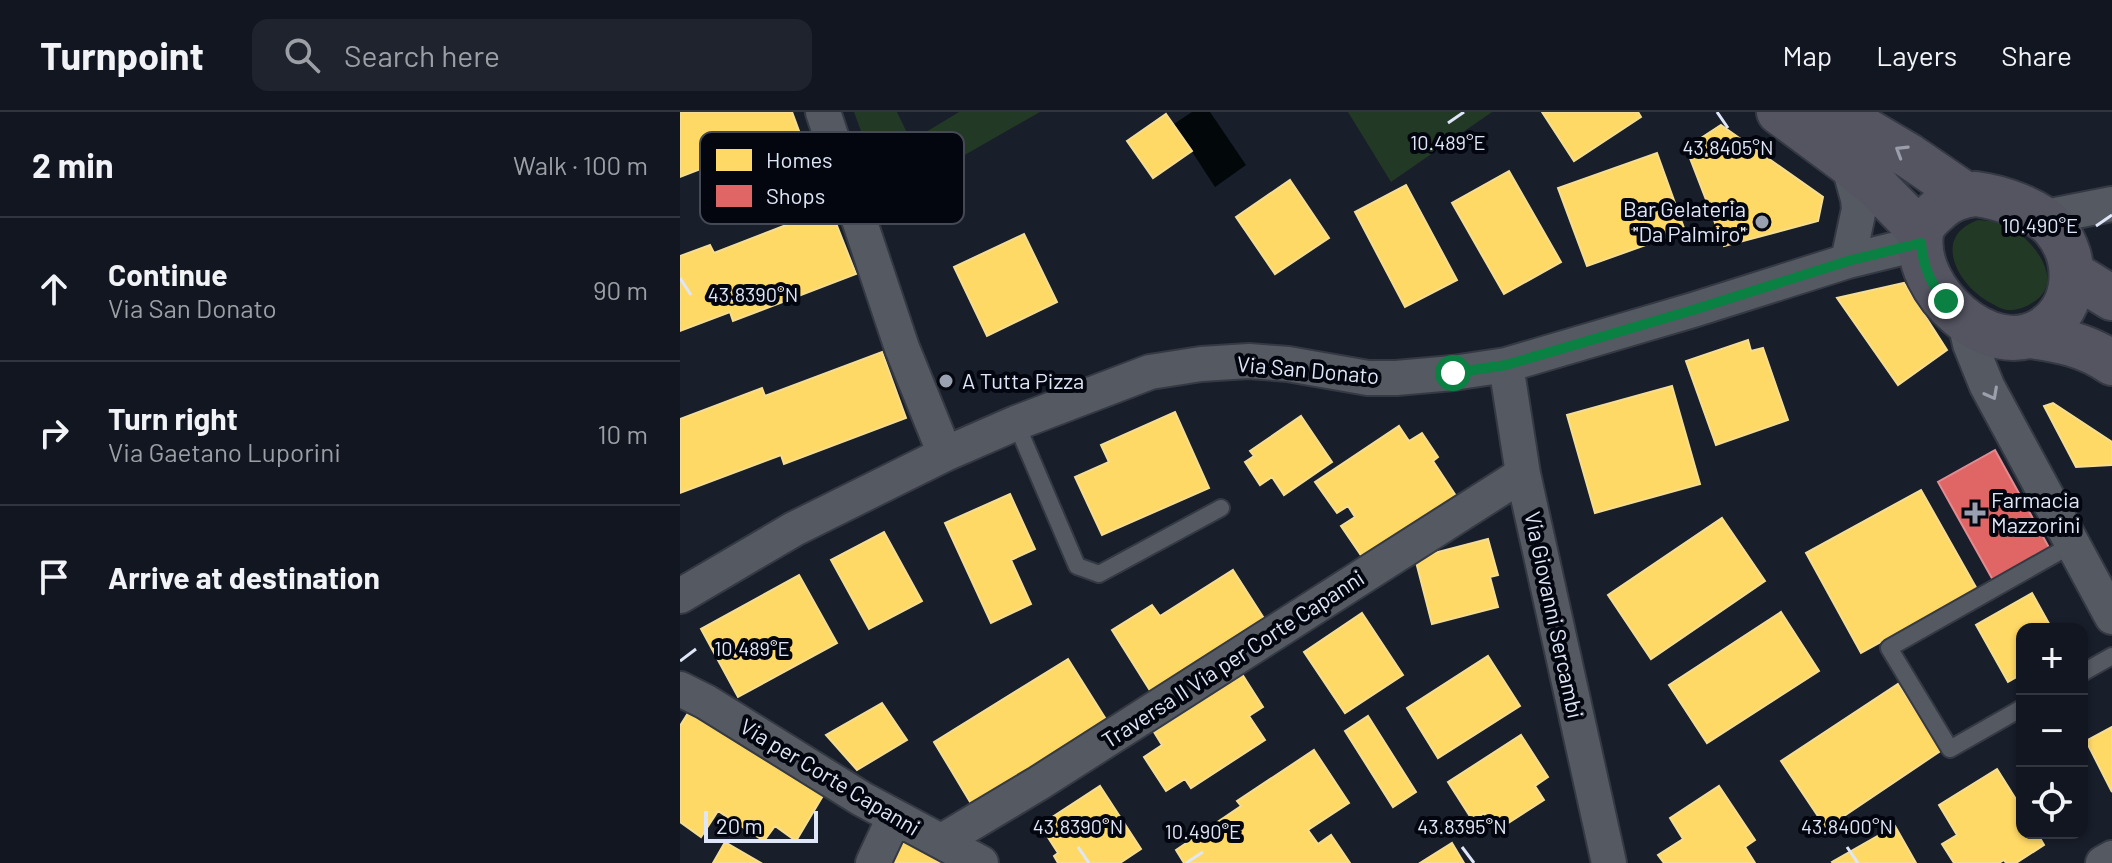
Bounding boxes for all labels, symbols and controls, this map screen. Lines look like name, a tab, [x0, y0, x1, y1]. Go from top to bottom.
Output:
search box	[252, 19, 812, 91]
text: Turnpoint	[40, 32, 204, 78]
icon: search	[280, 33, 324, 77]
text: Search here	[344, 37, 500, 73]
text: Map	[1782, 38, 1832, 72]
text: Layers	[1876, 38, 1957, 72]
text: Share	[2001, 38, 2072, 72]
text: 10.489°E	[1410, 130, 1486, 154]
legend	[700, 132, 964, 224]
text: 43.8405°N	[1682, 135, 1774, 159]
text: 2 min	[32, 144, 114, 185]
text: Homes	[766, 146, 833, 172]
one-way arrow	[1896, 146, 1910, 161]
text: Walk · 100 m	[513, 149, 648, 180]
text: Shops	[766, 182, 825, 208]
place label: Bar Gelateria "Da Palmiro"	[1623, 195, 1746, 246]
marker: Bar Gelateria "Da Palmiro"	[1753, 213, 1771, 231]
text: 10.490°E	[2002, 213, 2078, 237]
text: Continue	[108, 256, 228, 292]
icon: ahead	[32, 267, 76, 311]
text: 90 m	[593, 274, 648, 305]
text: 43.8390°N	[708, 282, 798, 306]
route end	[1928, 283, 1964, 319]
text: Via San Donato	[108, 292, 277, 323]
street label: Via San Donato	[1236, 350, 1380, 388]
route start	[1435, 355, 1471, 391]
place label: A Tutta Pizza	[962, 367, 1084, 393]
marker: A Tutta Pizza	[937, 372, 955, 390]
one-way arrow	[1982, 386, 1997, 401]
text: Turn right	[108, 400, 238, 436]
icon: right	[32, 411, 76, 455]
text: 10 m	[598, 418, 648, 449]
text: Via Gaetano Luporini	[108, 436, 341, 467]
place label: Farmacia Mazzorini	[1991, 486, 2081, 537]
marker: Farmacia Mazzorini	[1966, 504, 1984, 522]
street label: Via Giovanni Sercambi	[1520, 509, 1590, 721]
icon: arrive	[32, 555, 76, 599]
text: Arrive at destination	[108, 559, 380, 595]
street label: Traversa II Via per Corte Capanni	[1097, 564, 1368, 753]
map controls	[2016, 623, 2088, 839]
button: +	[2016, 623, 2088, 695]
text: 10.489°E	[714, 636, 790, 660]
button: −	[2016, 695, 2088, 767]
street label: Via per Corte Capanni	[736, 712, 925, 840]
button: locate	[2016, 767, 2088, 839]
scale bar	[704, 807, 818, 843]
text: 20 m	[716, 812, 763, 838]
text: 43.8390°N	[1033, 814, 1123, 838]
text: 43.8395°N	[1417, 814, 1507, 838]
text: 43.8400°N	[1801, 814, 1893, 838]
text: 10.490°E	[1165, 819, 1241, 843]

